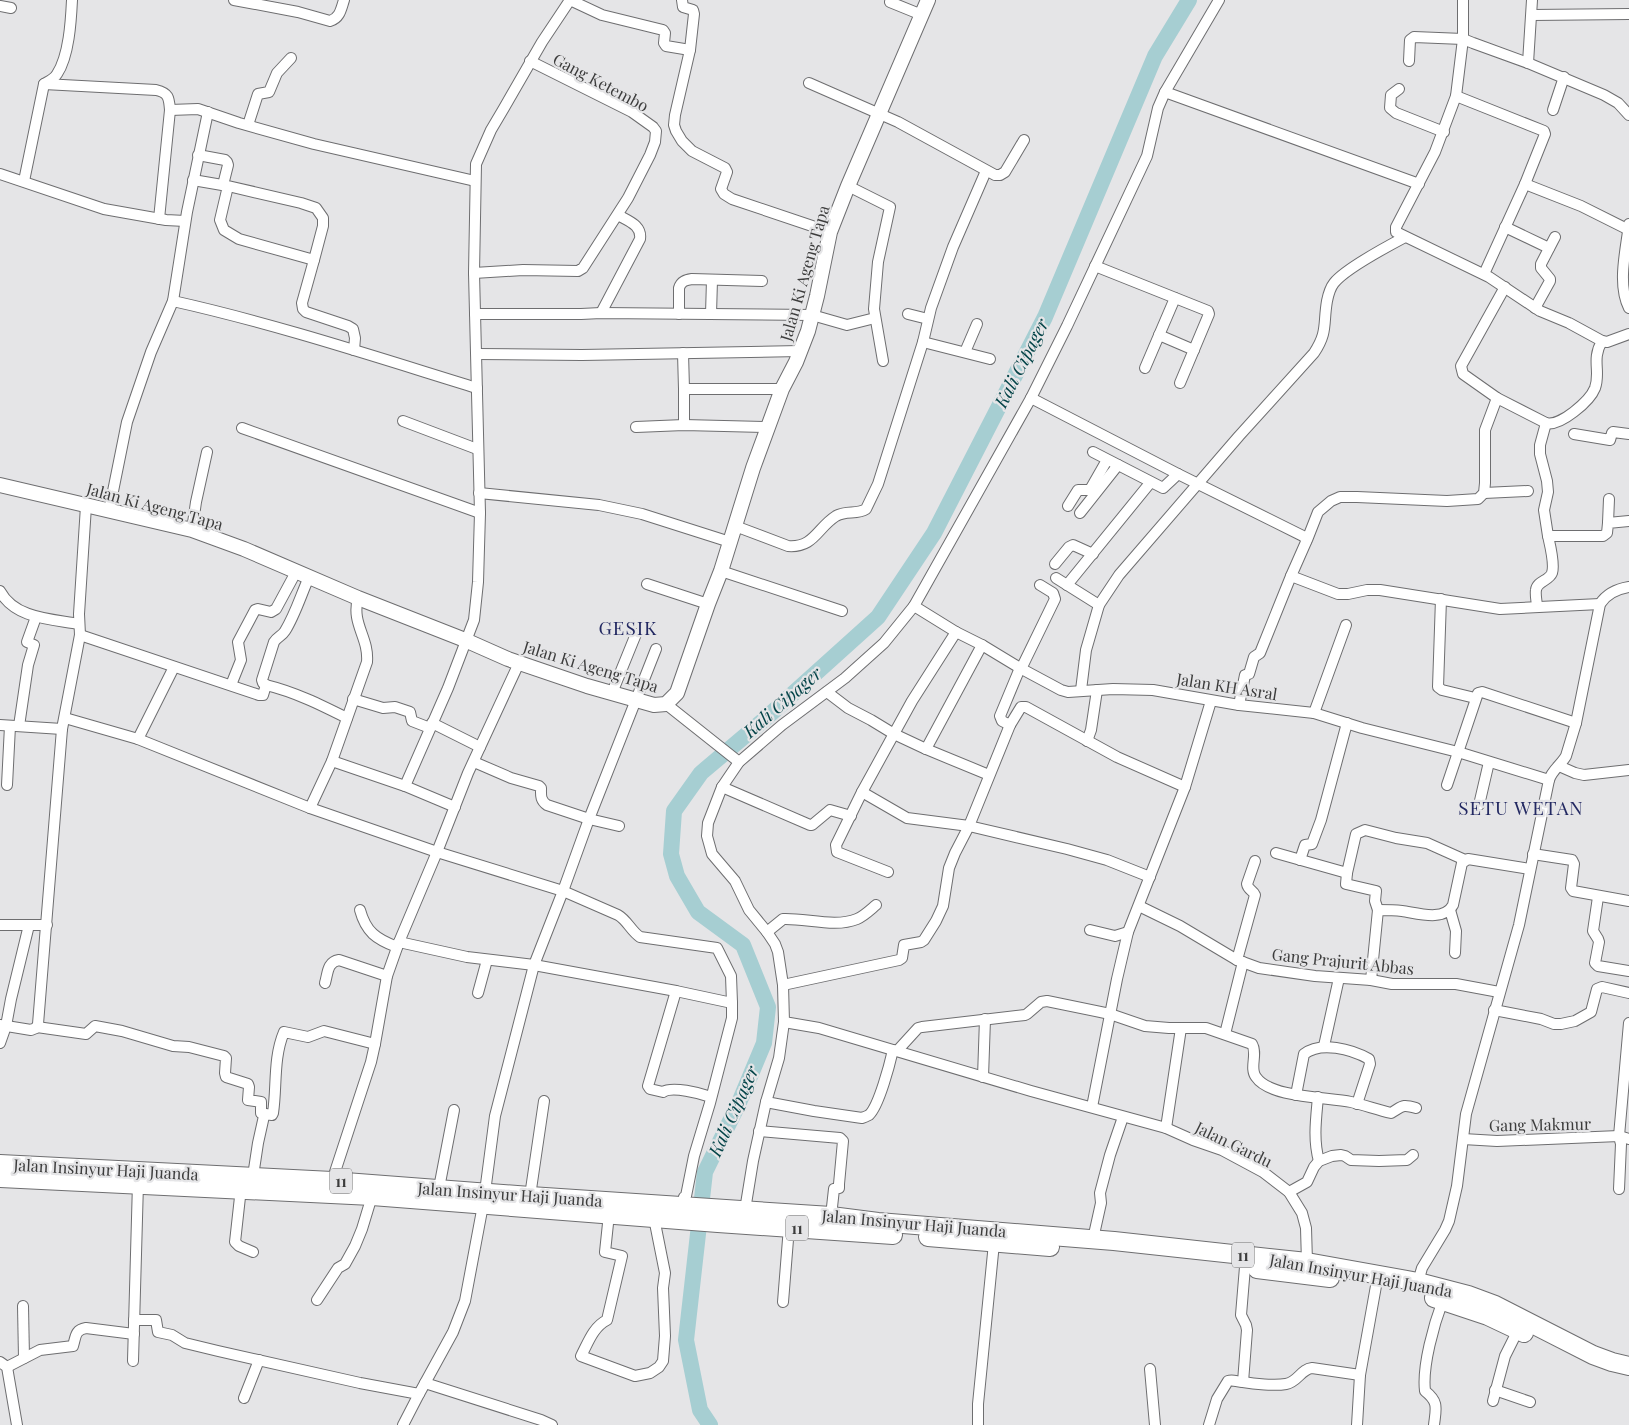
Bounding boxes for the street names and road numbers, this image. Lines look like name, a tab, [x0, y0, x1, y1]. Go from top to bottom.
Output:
street label: Gang Ketembo	[550, 48, 653, 116]
street label: Jalan Ki Ageng Tapa	[774, 203, 833, 344]
street label: Jalan Ki Ageng Tapa	[84, 477, 226, 534]
street label: Jalan Ki Ageng Tapa	[520, 635, 661, 697]
street label: Jalan KH Asral	[1174, 668, 1279, 704]
street label: Gang Prajurit Abbas	[1271, 943, 1415, 979]
street label: Gang Makmur	[1489, 1113, 1591, 1135]
street label: Jalan Gardu	[1191, 1116, 1276, 1172]
street label: Jalan Insinyur Haji Juanda	[12, 1154, 199, 1184]
road number: 11	[330, 1168, 352, 1194]
street label: Jalan Insinyur Haji Juanda	[416, 1177, 603, 1211]
street label: Jalan Insinyur Haji Juanda	[820, 1204, 1007, 1242]
road number: 11	[786, 1216, 808, 1240]
road number: 11	[1232, 1242, 1254, 1268]
street label: Jalan Insinyur Haji Juanda	[1267, 1248, 1454, 1301]

